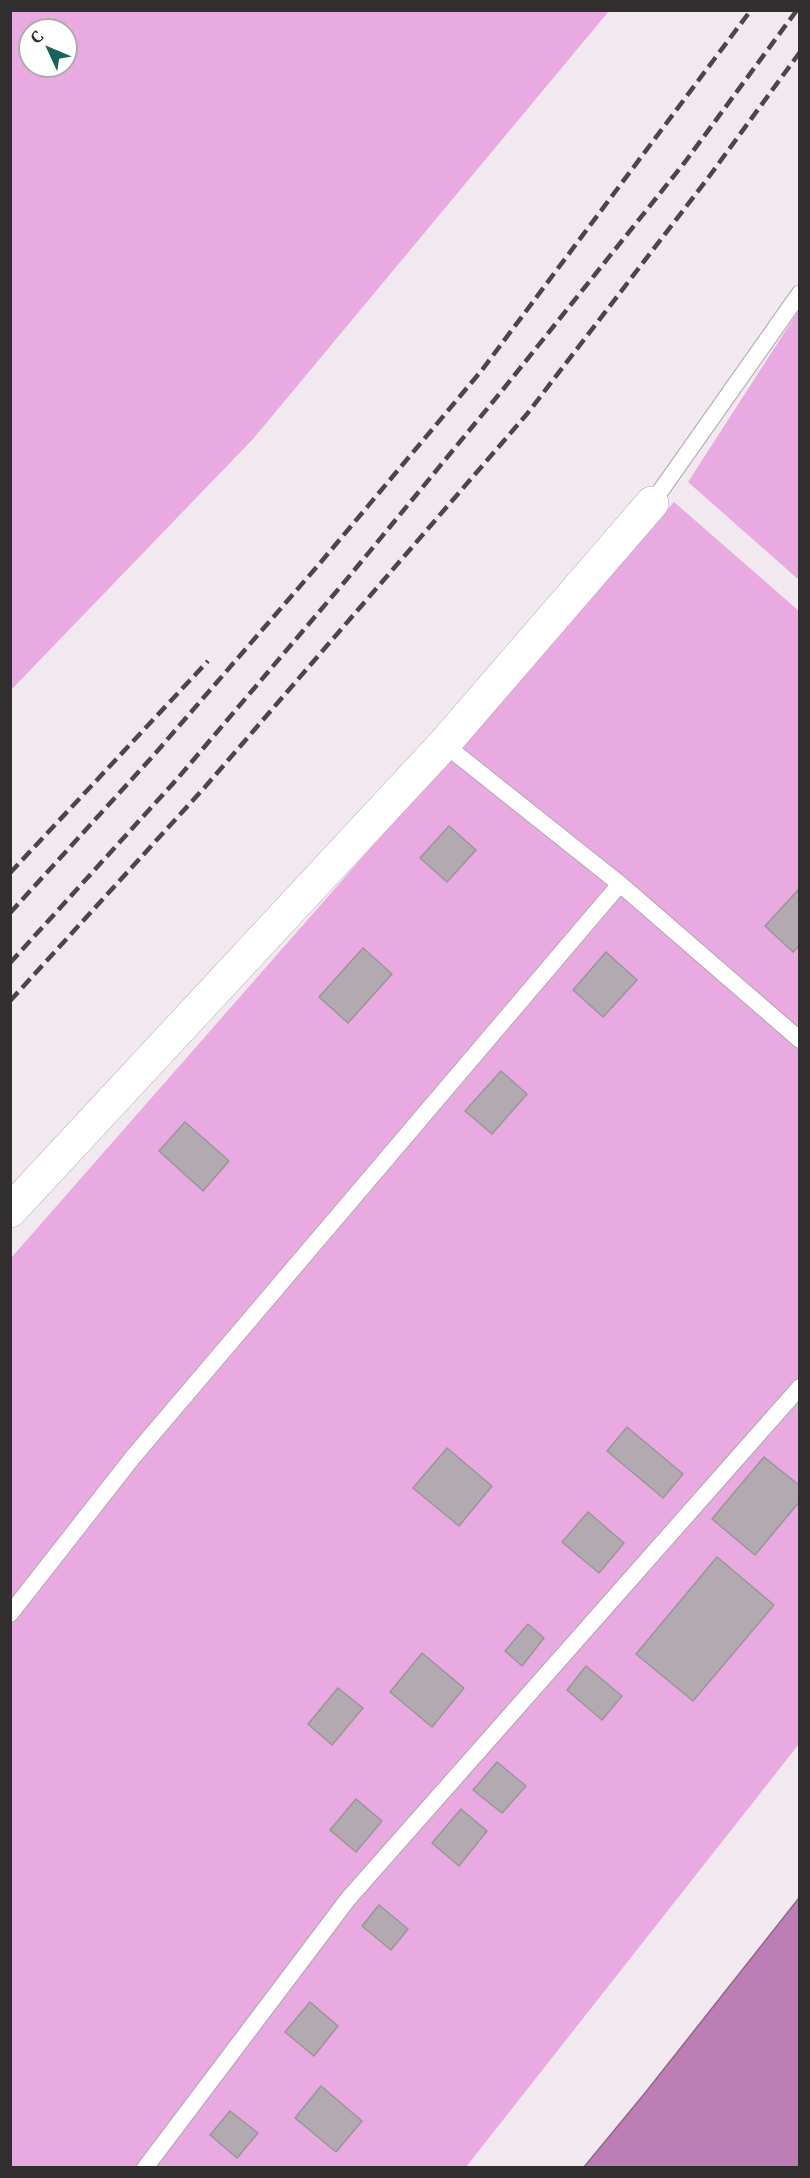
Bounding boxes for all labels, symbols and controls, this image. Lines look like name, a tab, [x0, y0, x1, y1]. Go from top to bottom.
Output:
north arrow	[18, 18, 78, 78]
text: С	[25, 25, 48, 48]

